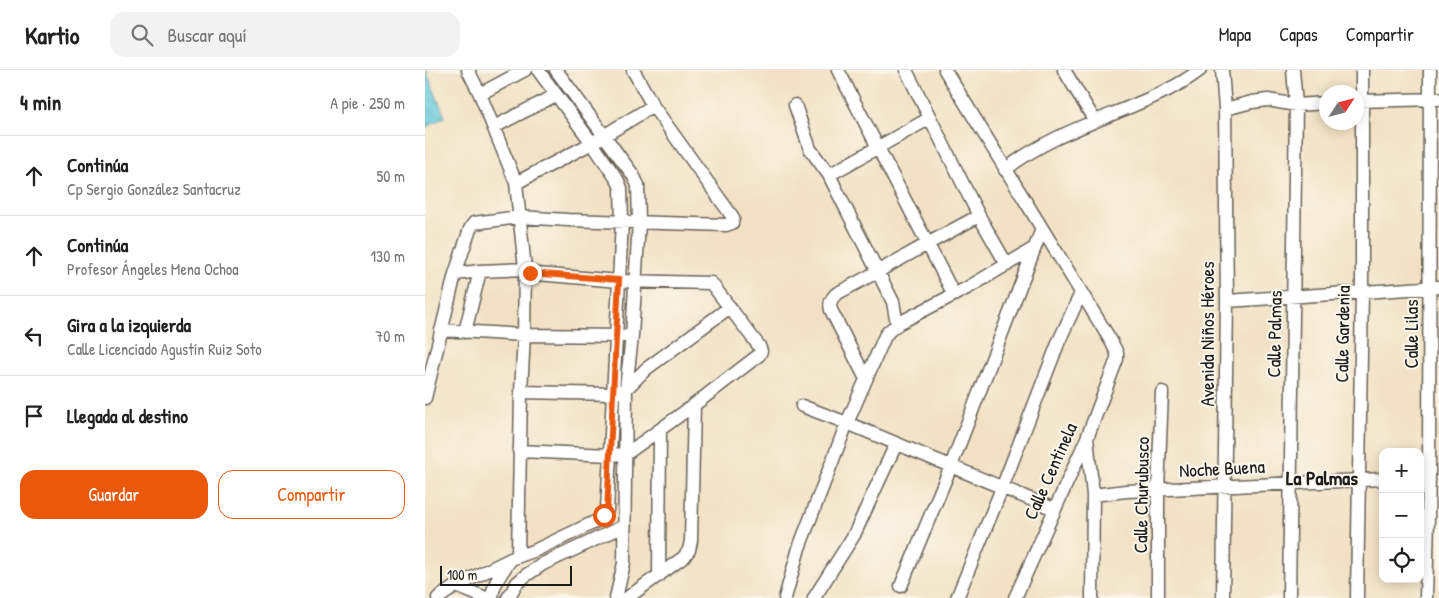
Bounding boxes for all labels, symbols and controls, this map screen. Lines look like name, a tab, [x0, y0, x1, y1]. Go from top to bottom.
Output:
search box	[110, 12, 460, 57]
text: Kartio	[25, 19, 80, 51]
icon: search	[128, 21, 156, 49]
text: Buscar aquí	[168, 22, 247, 48]
text: Mapa	[1219, 22, 1251, 47]
text: Capas	[1279, 22, 1318, 47]
text: Compartir	[1346, 22, 1414, 47]
north arrow	[1319, 85, 1364, 130]
text: 4 min	[20, 88, 61, 117]
text: A pie · 250 m	[330, 92, 405, 114]
text: Continúa	[67, 152, 128, 178]
icon: ahead	[20, 162, 48, 190]
text: 50 m	[377, 165, 405, 187]
text: Cp Sergio González Santacruz	[67, 178, 241, 200]
text: Continúa	[67, 232, 128, 258]
icon: ahead	[20, 242, 48, 270]
text: 130 m	[370, 245, 405, 267]
text: Profesor Ángeles Mena Ochoa	[67, 258, 238, 280]
street label: Avenida Niños Héroes	[1194, 261, 1220, 407]
route end	[519, 262, 542, 285]
street label: Calle Gardenia	[1328, 285, 1356, 383]
street label: Calle Palmas	[1260, 290, 1288, 378]
street label: Calle Lilas	[1398, 299, 1424, 369]
text: Gira a la izquierda	[67, 312, 191, 338]
icon: left	[20, 322, 48, 350]
text: 70 m	[375, 325, 405, 347]
text: Calle Licenciado Agustín Ruiz Soto	[67, 338, 262, 360]
icon: arrive	[20, 402, 48, 430]
text: Llegada al destino	[67, 403, 188, 429]
street label: Calle Centinela	[1017, 418, 1083, 524]
street label: Calle Churubusco	[1127, 436, 1155, 554]
map controls	[1379, 448, 1424, 583]
button: +	[1379, 448, 1424, 493]
street label: Noche Buena	[1178, 453, 1266, 483]
district label: La Palmas	[1286, 464, 1358, 491]
button: Guardar	[20, 470, 208, 519]
button: Compartir	[218, 470, 405, 519]
button: −	[1379, 493, 1424, 538]
route start	[593, 504, 616, 527]
button: locate	[1379, 538, 1424, 583]
scale bar	[440, 563, 573, 586]
text: 100 m	[447, 565, 477, 584]

